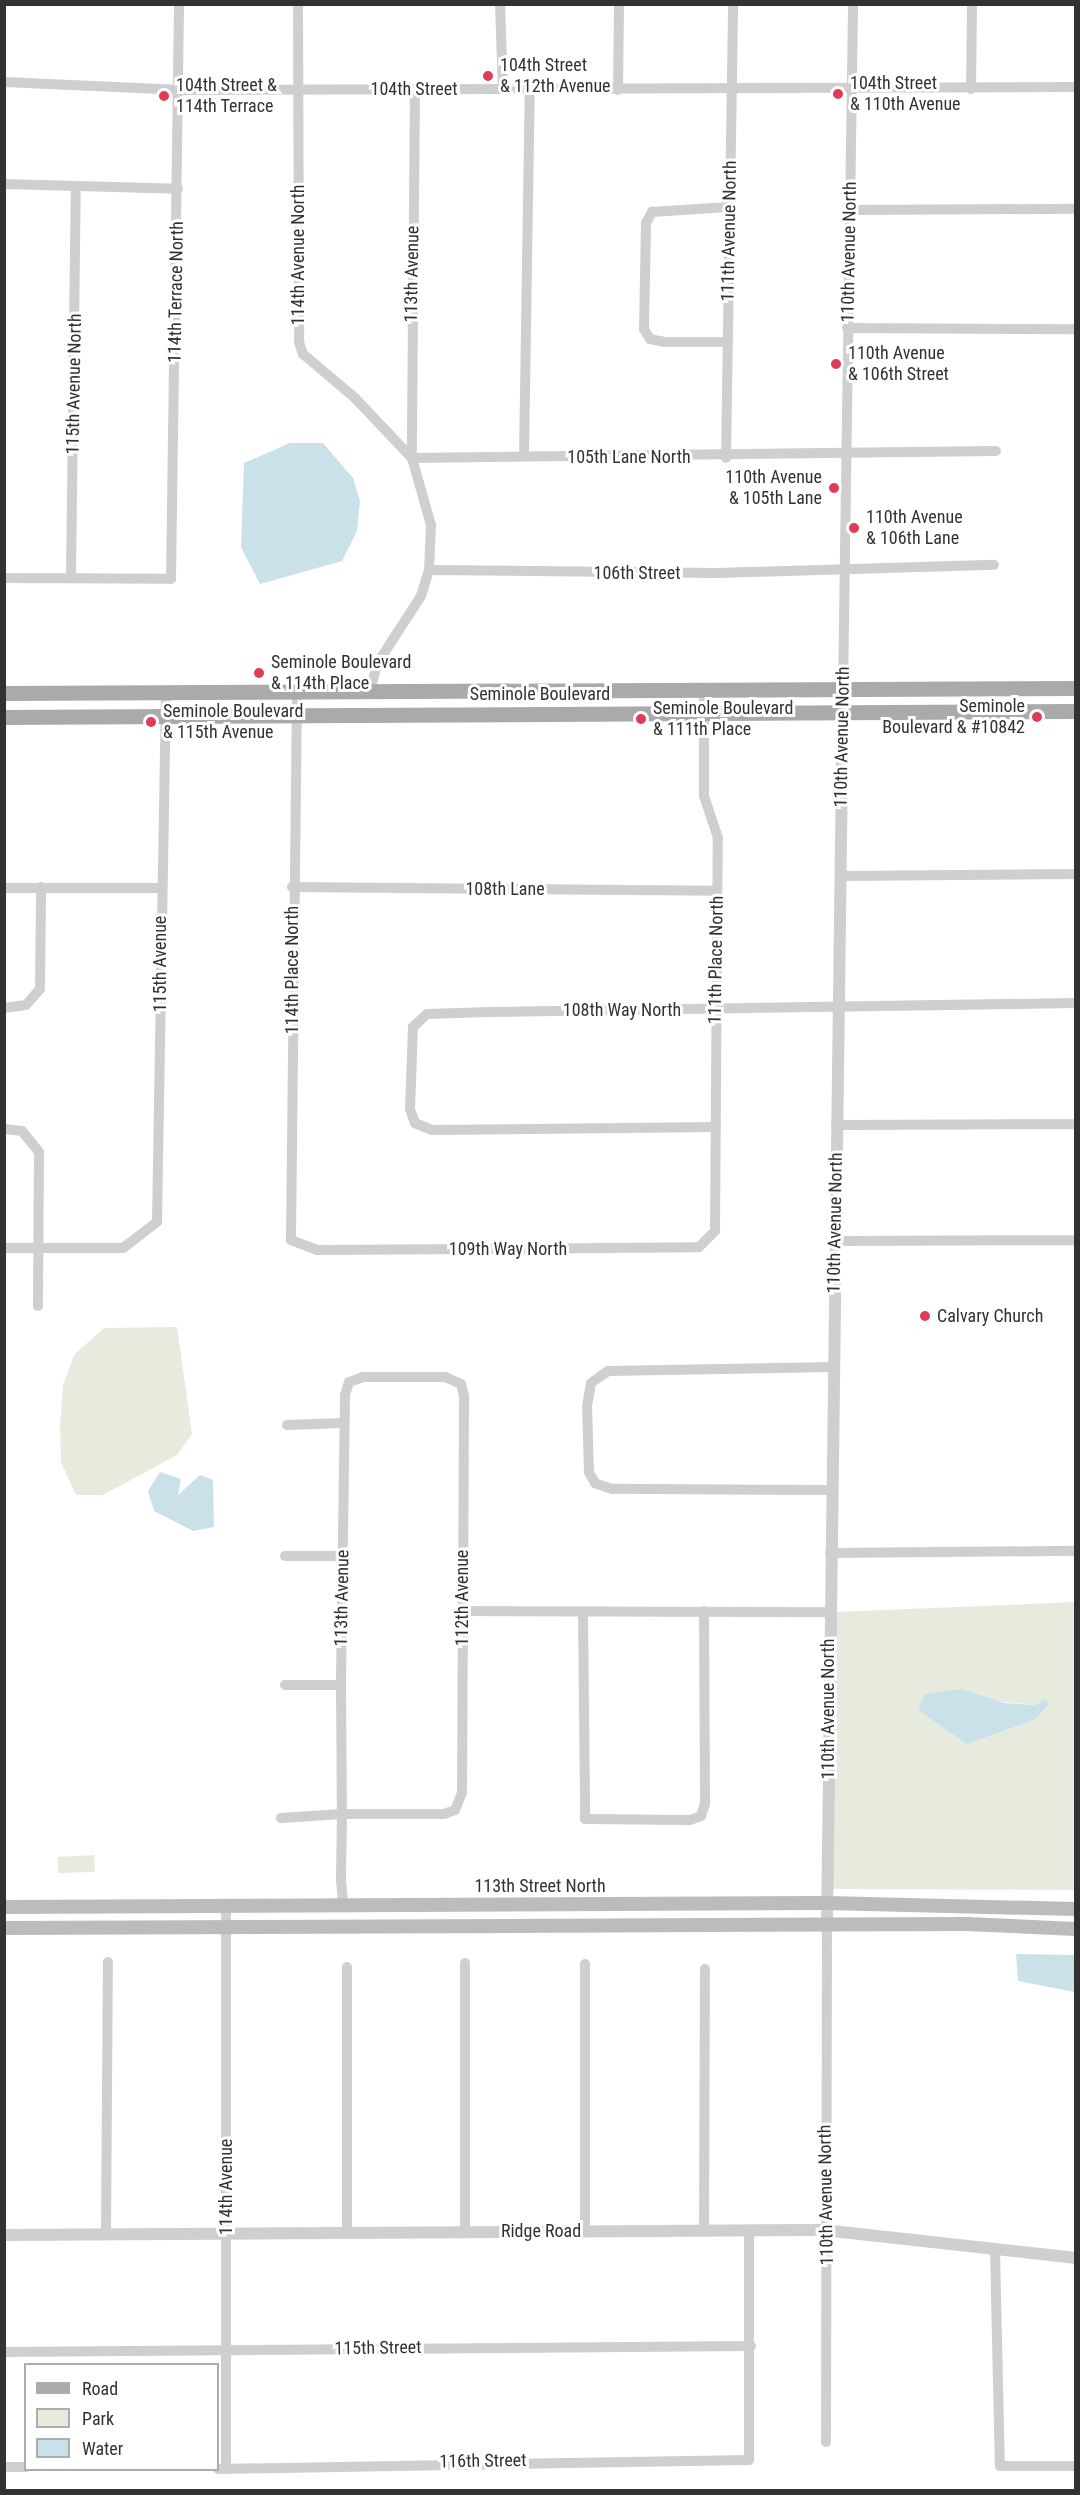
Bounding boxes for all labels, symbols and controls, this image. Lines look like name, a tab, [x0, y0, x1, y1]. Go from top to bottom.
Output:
place label: 104th Street & 112th Avenue	[500, 55, 611, 98]
marker: 104th Street & 112th Avenue	[481, 69, 495, 83]
place label: 104th Street & 110th Avenue	[850, 73, 961, 116]
place label: 104th Street & 114th Terrace	[176, 75, 277, 118]
street label: 104th Street	[371, 78, 457, 100]
marker: 104th Street & 110th Avenue	[831, 87, 845, 101]
marker: 104th Street & 114th Terrace	[157, 89, 171, 103]
street label: 111th Avenue North	[717, 160, 741, 302]
street label: 110th Avenue North	[837, 181, 861, 323]
street label: 114th Avenue North	[287, 185, 309, 325]
street label: 114th Terrace North	[164, 221, 188, 363]
street label: 113th Avenue	[400, 226, 424, 322]
street label: 115th Avenue North	[62, 313, 86, 455]
place label: 110th Avenue & 106th Street	[848, 343, 949, 386]
marker: 110th Avenue & 106th Street	[829, 357, 843, 371]
street label: 105th Lane North	[567, 446, 691, 468]
place label: 110th Avenue & 105th Lane	[725, 467, 822, 510]
marker: 110th Avenue & 105th Lane	[827, 481, 841, 495]
place label: 110th Avenue & 106th Lane	[866, 507, 963, 550]
marker: 110th Avenue & 106th Lane	[847, 521, 861, 535]
street label: 106th Street	[594, 562, 680, 584]
place label: Seminole Boulevard & 114th Place	[271, 652, 411, 694]
marker: Seminole Boulevard & 114th Place	[252, 666, 266, 680]
street label: 110th Avenue North	[830, 666, 854, 808]
street label: Seminole Boulevard	[470, 683, 610, 705]
place label: Seminole Boulevard & #10842	[882, 696, 1025, 738]
place label: Seminole Boulevard & 111th Place	[653, 698, 793, 740]
place label: Seminole Boulevard & 115th Avenue	[163, 701, 303, 744]
marker: Seminole Boulevard & #10842	[1030, 710, 1044, 724]
marker: Seminole Boulevard & 111th Place	[634, 712, 648, 726]
marker: Seminole Boulevard & 115th Avenue	[144, 715, 158, 729]
street label: 108th Lane	[465, 878, 545, 900]
street label: 111th Place North	[704, 896, 728, 1024]
street label: 114th Place North	[281, 906, 303, 1034]
street label: 115th Avenue	[149, 916, 171, 1012]
street label: 108th Way North	[563, 999, 681, 1021]
street label: 110th Avenue North	[823, 1152, 847, 1294]
street label: 109th Way North	[449, 1238, 567, 1260]
place label: Calvary Church	[937, 1305, 1043, 1327]
marker: Calvary Church	[918, 1309, 932, 1323]
street label: 113th Avenue	[330, 1550, 354, 1646]
street label: 112th Avenue	[451, 1550, 473, 1646]
street label: 110th Avenue North	[817, 1639, 839, 1779]
street label: 113th Street North	[474, 1875, 606, 1897]
street label: 110th Avenue North	[814, 2124, 838, 2266]
street label: 114th Avenue	[215, 2139, 237, 2235]
street label: Ridge Road	[501, 2220, 581, 2242]
street label: 115th Street	[334, 2336, 422, 2360]
legend	[24, 2363, 219, 2471]
text: Road	[82, 2378, 118, 2399]
text: Park	[82, 2408, 114, 2429]
text: Water	[82, 2438, 123, 2459]
street label: 116th Street	[439, 2449, 527, 2473]

